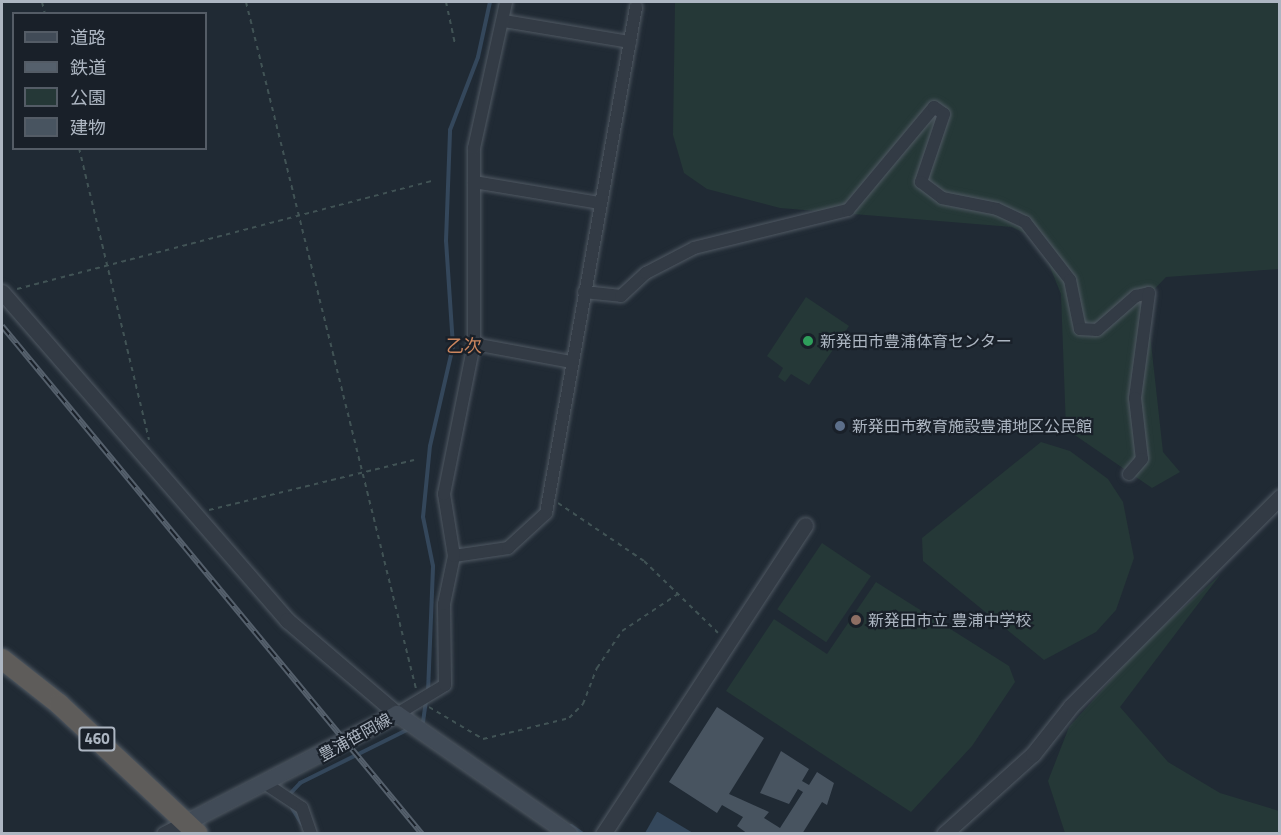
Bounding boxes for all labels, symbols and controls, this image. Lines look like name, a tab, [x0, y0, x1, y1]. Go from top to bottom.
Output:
legend	[12, 12, 207, 150]
text: 道路	[70, 24, 106, 51]
text: 鉄道	[70, 54, 106, 81]
text: 公園	[70, 84, 106, 111]
text: 建物	[70, 114, 106, 141]
place label: 新発田市豊浦体育センター	[820, 331, 1012, 351]
marker: 新発田市豊浦体育センター	[801, 334, 815, 348]
district label: 乙次	[446, 335, 482, 357]
place label: 新発田市教育施設豊浦地区公民館	[852, 416, 1092, 436]
marker: 新発田市教育施設豊浦地区公民館	[833, 419, 847, 433]
place label: 新発田市立 豊浦中学校	[868, 610, 1032, 630]
marker: 新発田市立 豊浦中学校	[849, 613, 863, 627]
street label: 豊浦笹岡線	[315, 709, 395, 765]
road number: 460	[78, 727, 116, 751]

